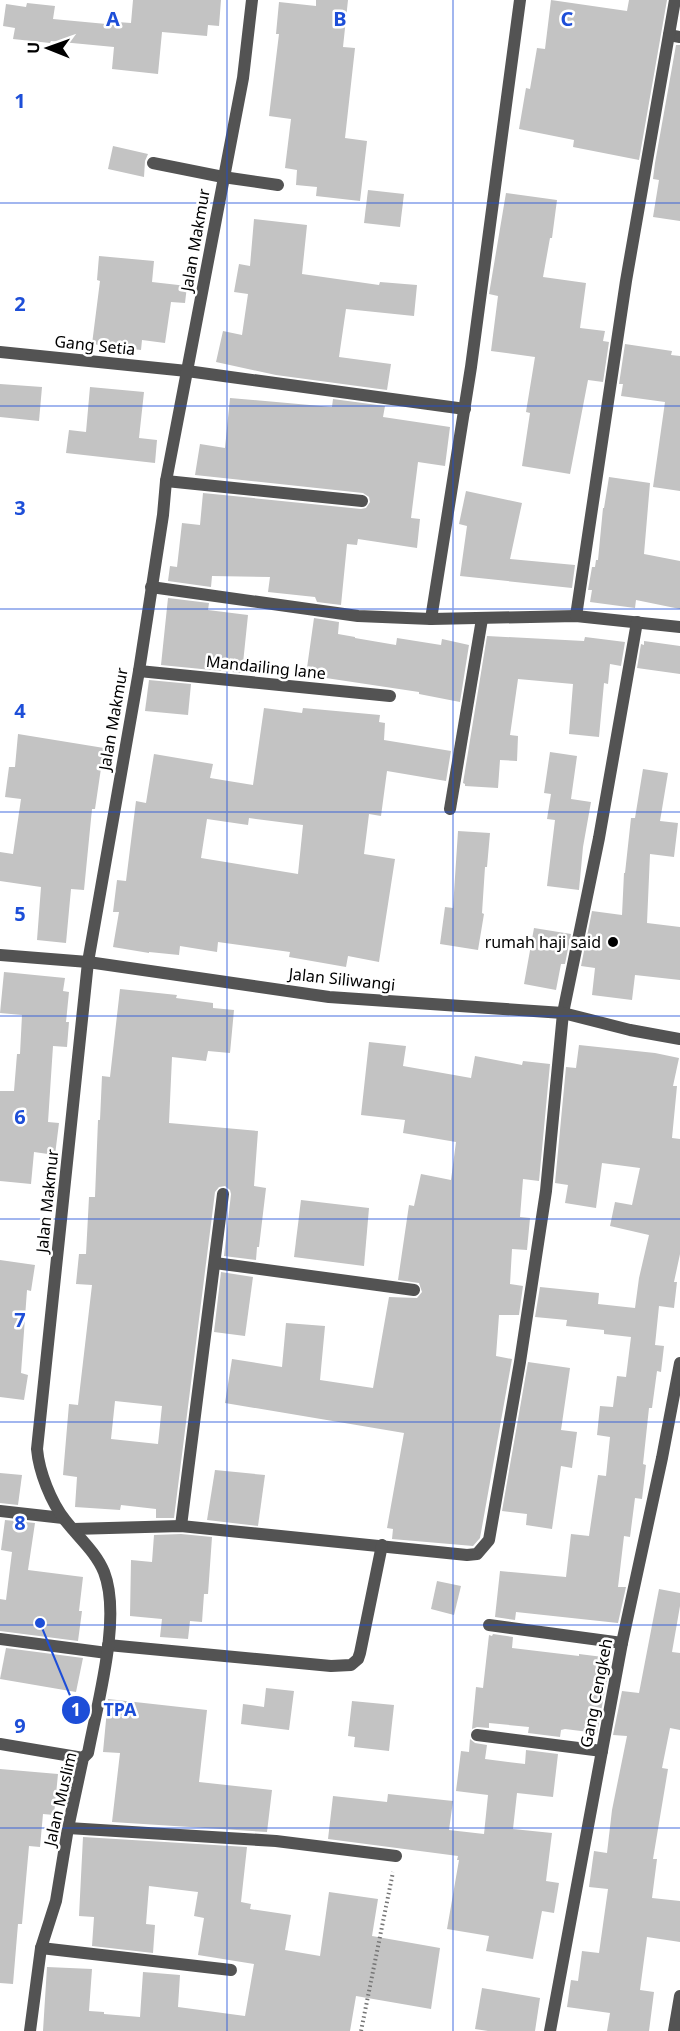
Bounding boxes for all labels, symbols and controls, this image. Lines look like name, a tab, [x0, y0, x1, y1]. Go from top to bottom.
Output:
text: A	[106, 5, 120, 32]
text: B	[333, 5, 347, 32]
text: C	[561, 5, 574, 32]
north arrow	[18, 18, 78, 78]
text: U	[22, 41, 44, 54]
text: 1	[14, 87, 26, 114]
street label: Jalan Makmur	[175, 187, 215, 295]
text: 2	[14, 290, 26, 317]
street label: Gang Setia	[53, 330, 137, 360]
text: 3	[14, 494, 26, 521]
street label: Mandailing lane	[205, 650, 327, 684]
street label: Jalan Makmur	[93, 666, 133, 774]
text: 4	[14, 697, 26, 724]
text: 5	[14, 900, 26, 927]
place label: rumah haji said	[485, 931, 601, 953]
marker: rumah haji said	[606, 935, 620, 949]
street label: Jalan Siliwangi	[286, 962, 396, 996]
text: 6	[14, 1103, 26, 1130]
street label: Jalan Makmur	[30, 1148, 63, 1256]
text: 7	[14, 1306, 26, 1333]
text: 8	[14, 1509, 26, 1536]
street label: Gang Cengkeh	[575, 1636, 617, 1750]
callout: TPA	[61, 1692, 148, 1728]
text: 1	[71, 1697, 81, 1721]
text: TPA	[103, 1697, 137, 1721]
text: 9	[14, 1712, 26, 1739]
street label: Jalan Muslim	[38, 1750, 81, 1850]

